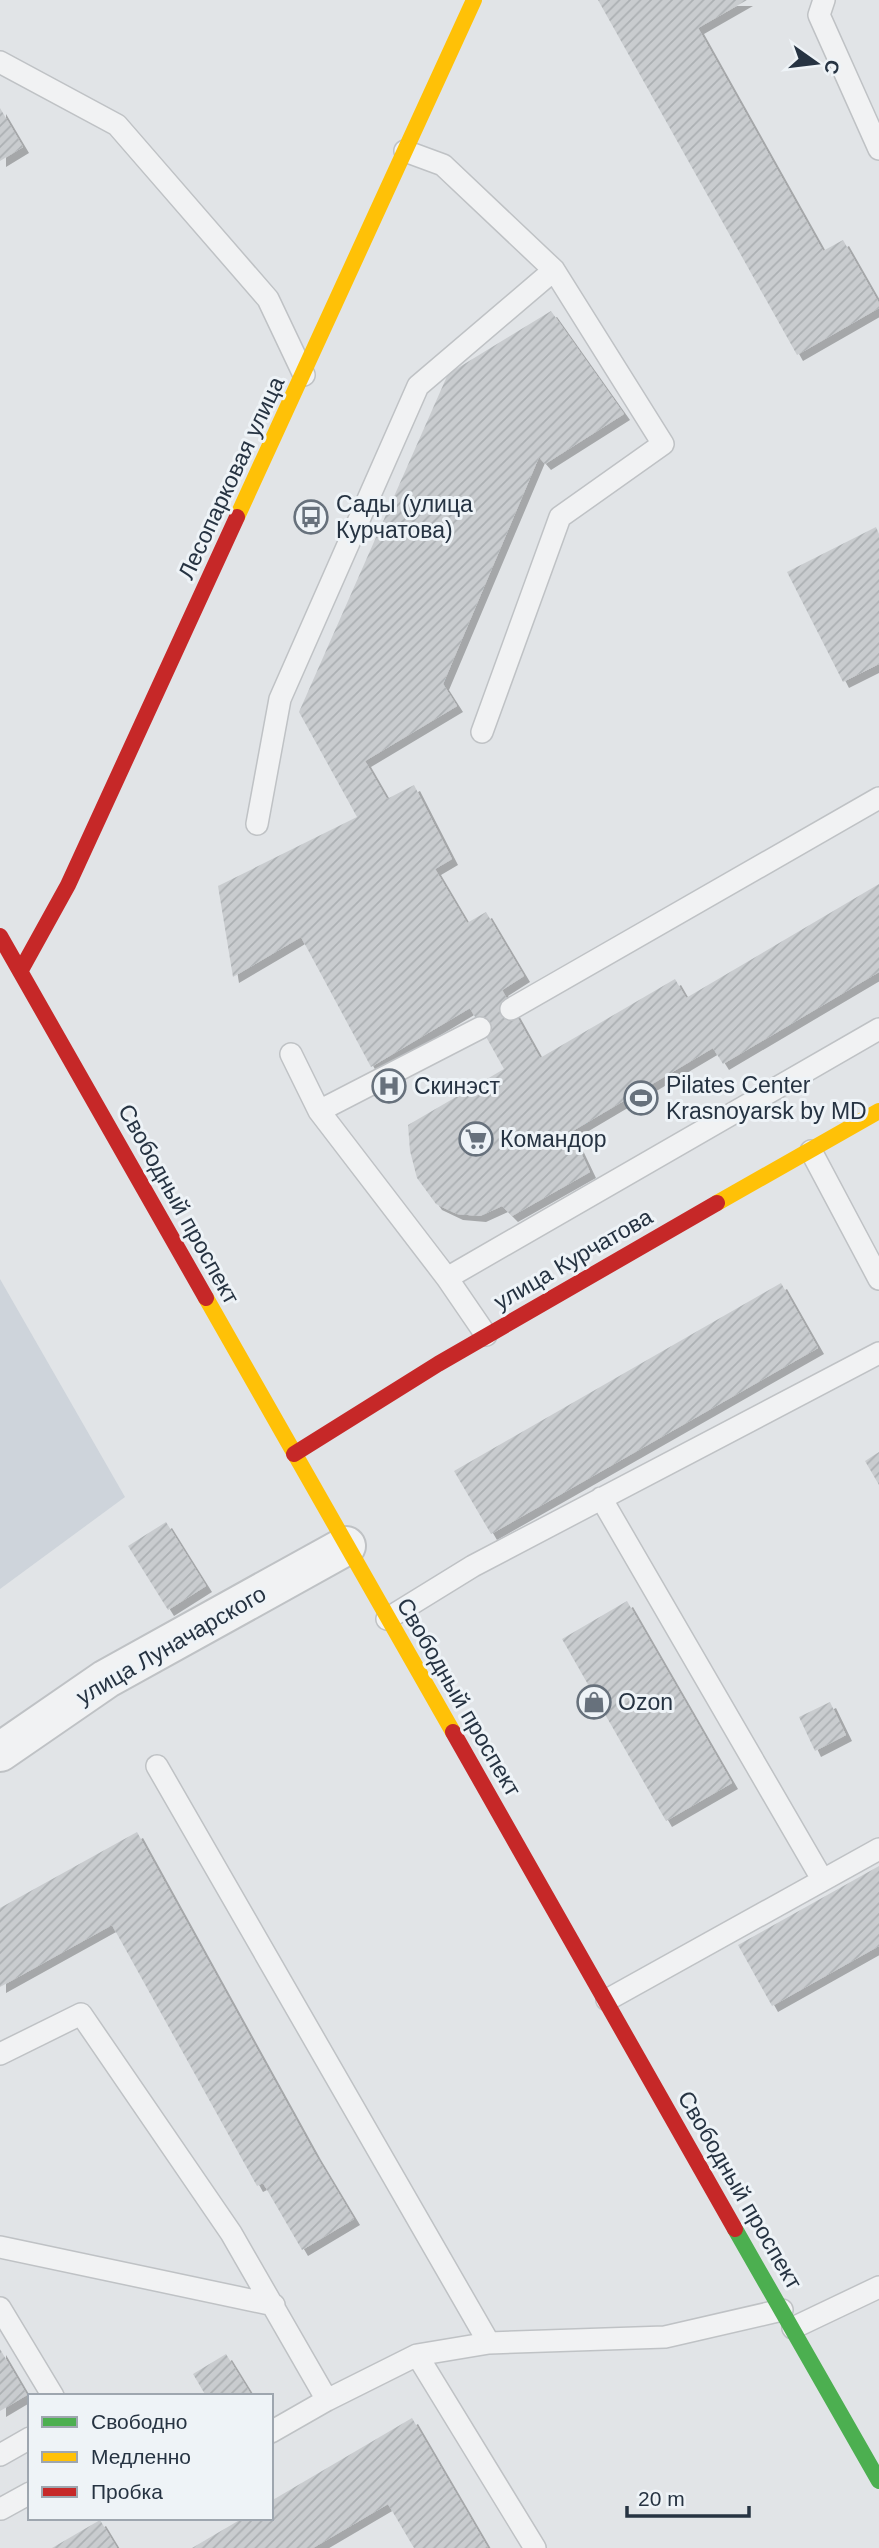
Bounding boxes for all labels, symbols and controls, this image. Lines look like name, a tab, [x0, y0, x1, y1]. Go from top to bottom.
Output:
north arrow	[781, 28, 851, 98]
text: С	[820, 58, 844, 76]
street label: Лесопарковая улица	[173, 372, 289, 583]
place label: Сады (улица Курчатова)	[336, 491, 473, 543]
bus stop icon: Сады (улица Курчатова)	[292, 498, 330, 536]
hospital icon: Скинэст	[370, 1067, 408, 1105]
place label: Pilates Center Krasnoyarsk by MD	[666, 1072, 867, 1124]
place label: Скинэст	[414, 1073, 500, 1099]
sports icon: Pilates Center Krasnoyarsk by MD	[622, 1079, 660, 1117]
street label: Свободный проспект	[113, 1100, 245, 1309]
supermarket icon: Командор	[457, 1120, 495, 1158]
place label: Командор	[500, 1126, 607, 1152]
street label: улица Курчатова	[489, 1203, 657, 1315]
street label: улица Луначарского	[72, 1580, 270, 1710]
street label: Свободный проспект	[392, 1593, 527, 1801]
shop icon: Ozon	[575, 1683, 613, 1721]
place label: Ozon	[618, 1689, 673, 1715]
street label: Свободный проспект	[673, 2086, 808, 2294]
legend	[28, 2394, 273, 2520]
text: Свободно	[91, 2410, 188, 2433]
text: Медленно	[91, 2445, 191, 2468]
scale bar	[627, 2474, 750, 2518]
text: Пробка	[91, 2480, 163, 2503]
text: 20 m	[638, 2487, 685, 2510]

